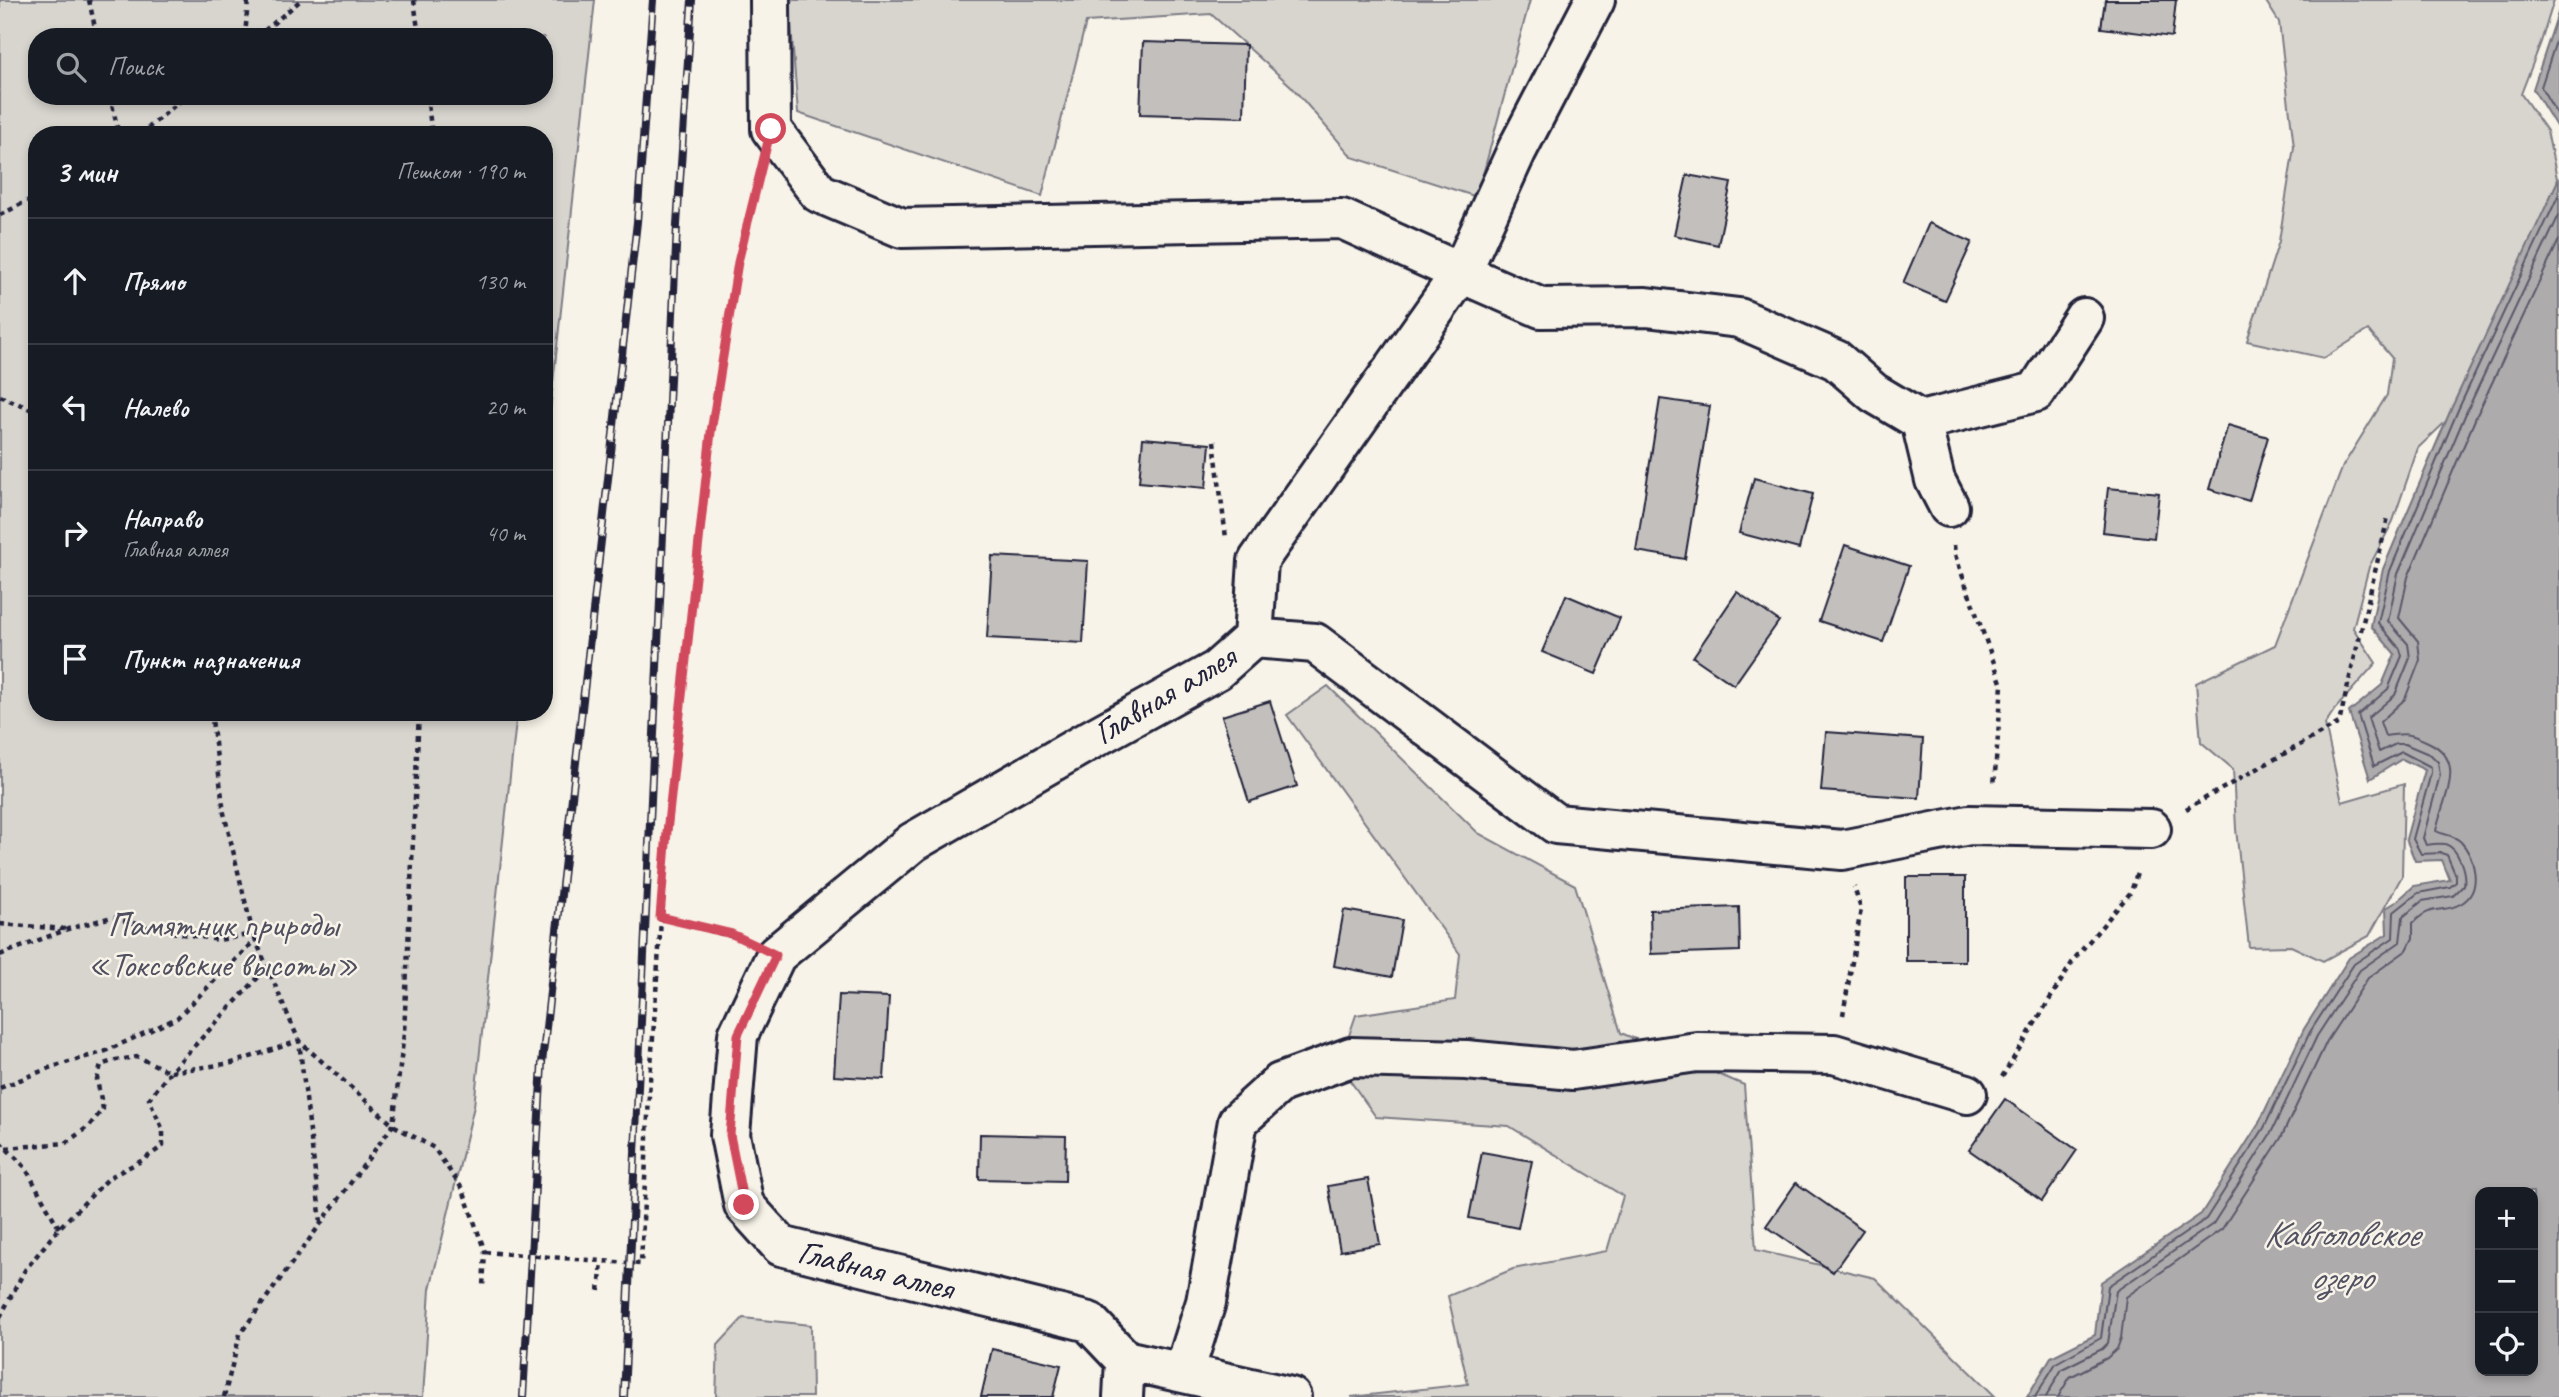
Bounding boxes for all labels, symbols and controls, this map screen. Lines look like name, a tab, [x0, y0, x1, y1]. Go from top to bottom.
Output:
search box	[28, 28, 553, 105]
icon: search	[52, 48, 90, 86]
text: Поиск	[108, 50, 163, 83]
route start	[755, 113, 786, 144]
text: 3 мин	[56, 153, 117, 191]
text: Пешком · 190 m	[397, 157, 525, 186]
icon: ahead	[56, 262, 94, 300]
text: Прямо	[123, 265, 185, 298]
text: 130 m	[476, 267, 525, 296]
icon: left	[56, 388, 94, 426]
text: Налево	[123, 391, 189, 424]
text: 20 m	[486, 393, 525, 422]
text: Направо	[123, 502, 202, 535]
icon: right	[56, 514, 94, 552]
text: 40 m	[486, 519, 525, 548]
text: Главная аллея	[123, 535, 227, 564]
street label: Главная аллея	[1085, 633, 1246, 755]
icon: arrive	[56, 640, 94, 678]
text: Пункт назначения	[123, 643, 299, 676]
park label: Памятник природы «Токсовские высоты»	[88, 902, 358, 987]
map controls	[2475, 1187, 2538, 1376]
button: +	[2475, 1187, 2538, 1250]
route end	[728, 1189, 759, 1220]
water label: Кавголовское озеро	[2264, 1210, 2423, 1301]
street label: Главная аллея	[793, 1228, 961, 1311]
button: −	[2475, 1250, 2538, 1313]
button: locate	[2475, 1313, 2538, 1376]

